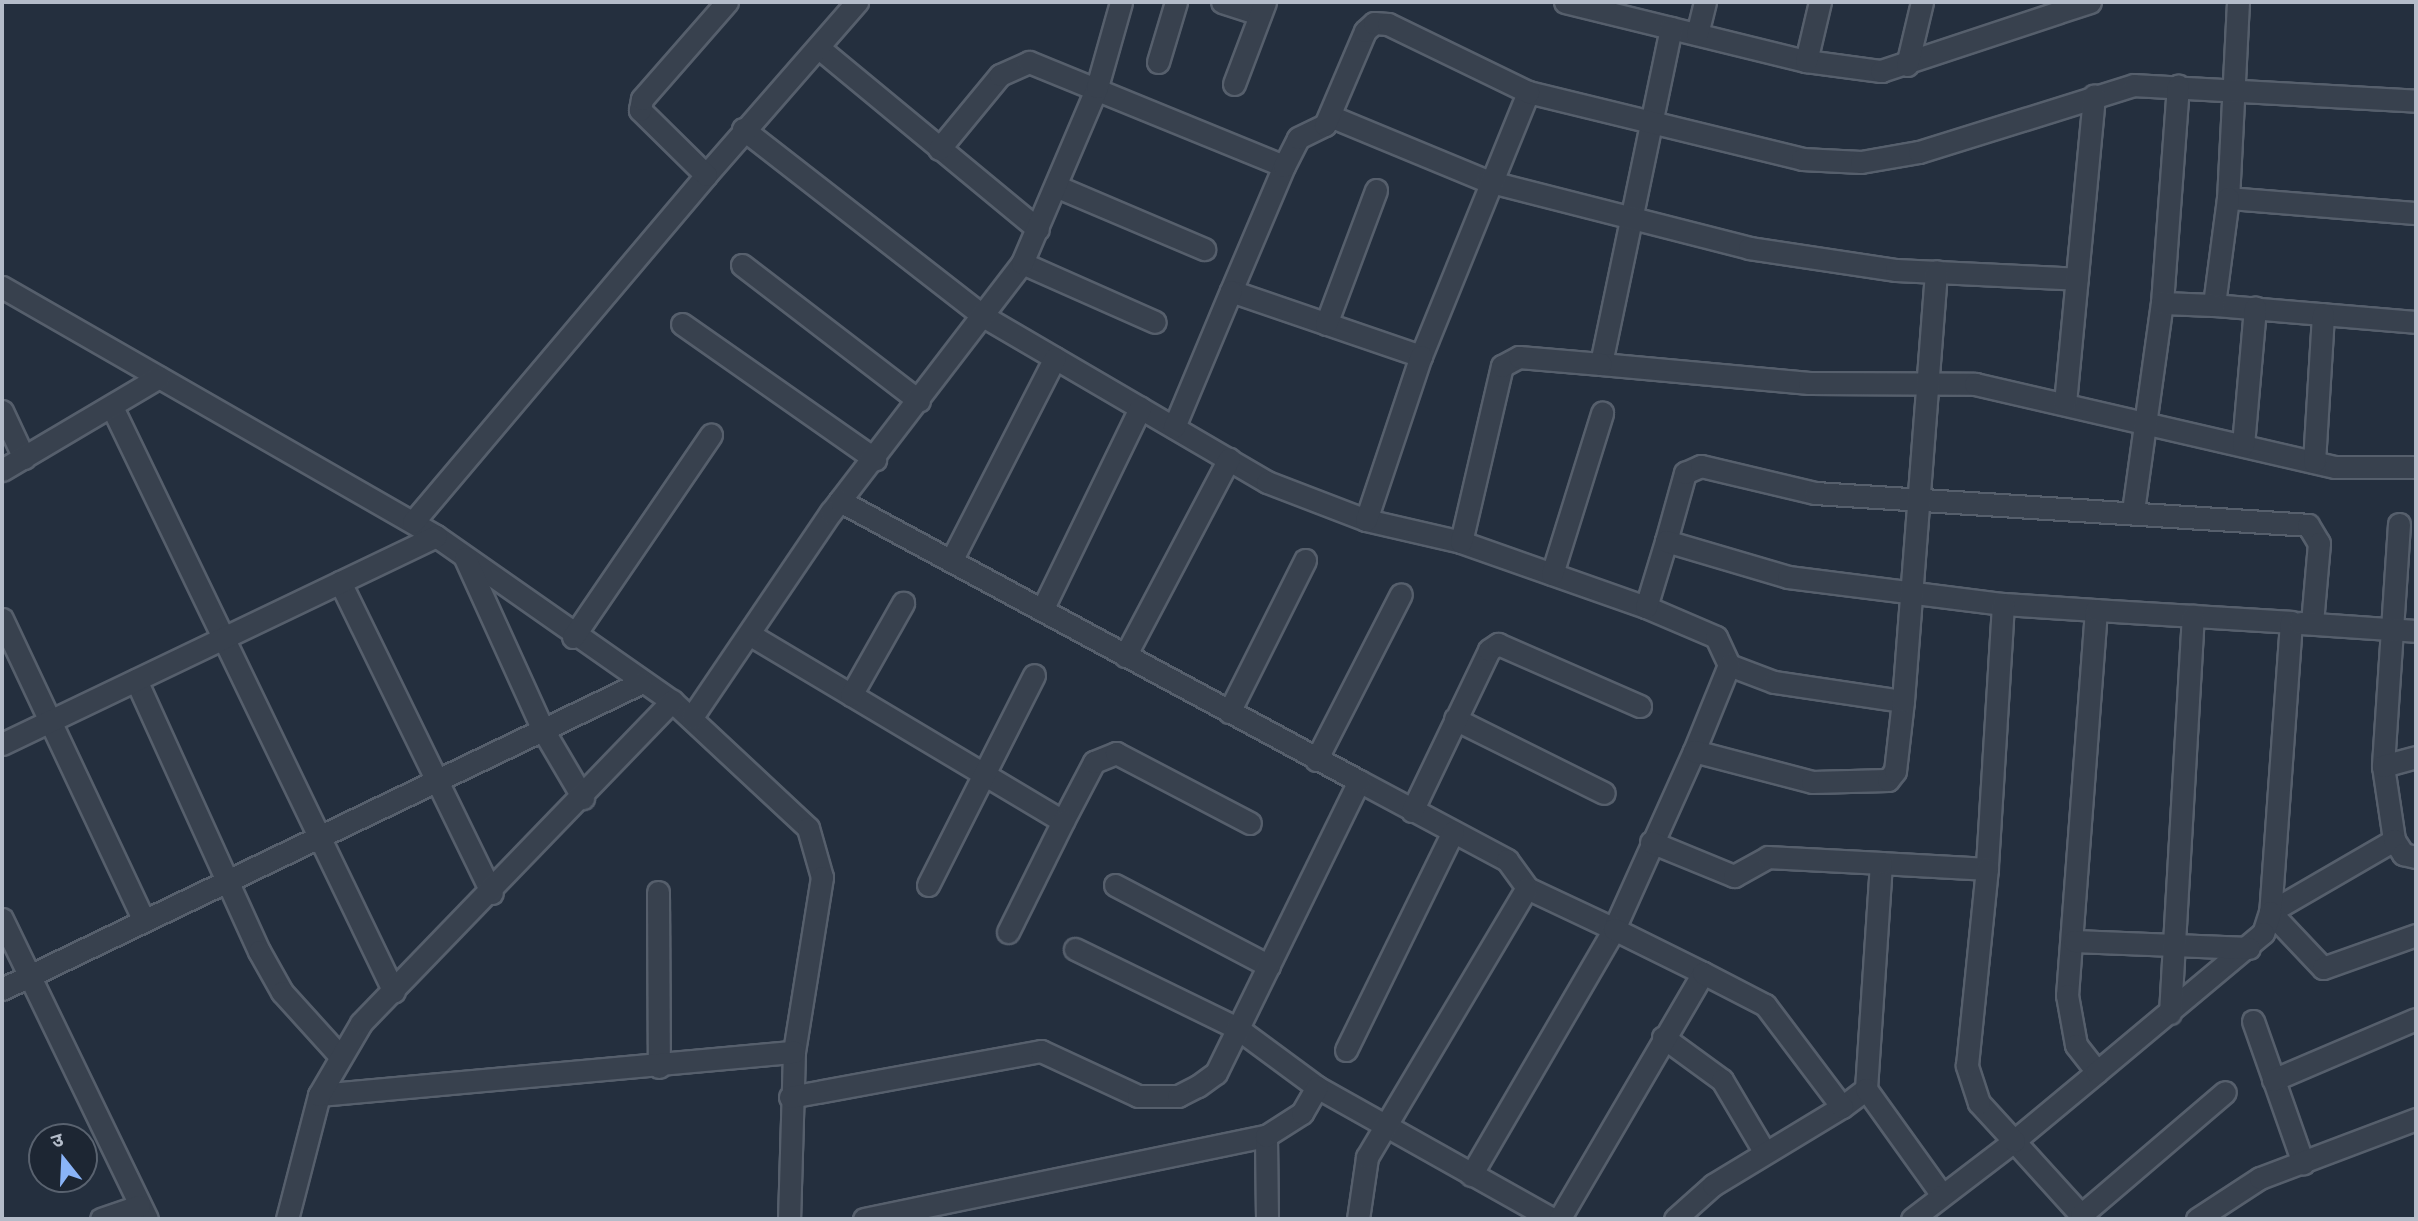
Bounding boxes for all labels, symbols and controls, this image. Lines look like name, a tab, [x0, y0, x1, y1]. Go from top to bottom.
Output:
north arrow	[28, 1123, 98, 1193]
text: उ	[48, 1128, 66, 1152]

